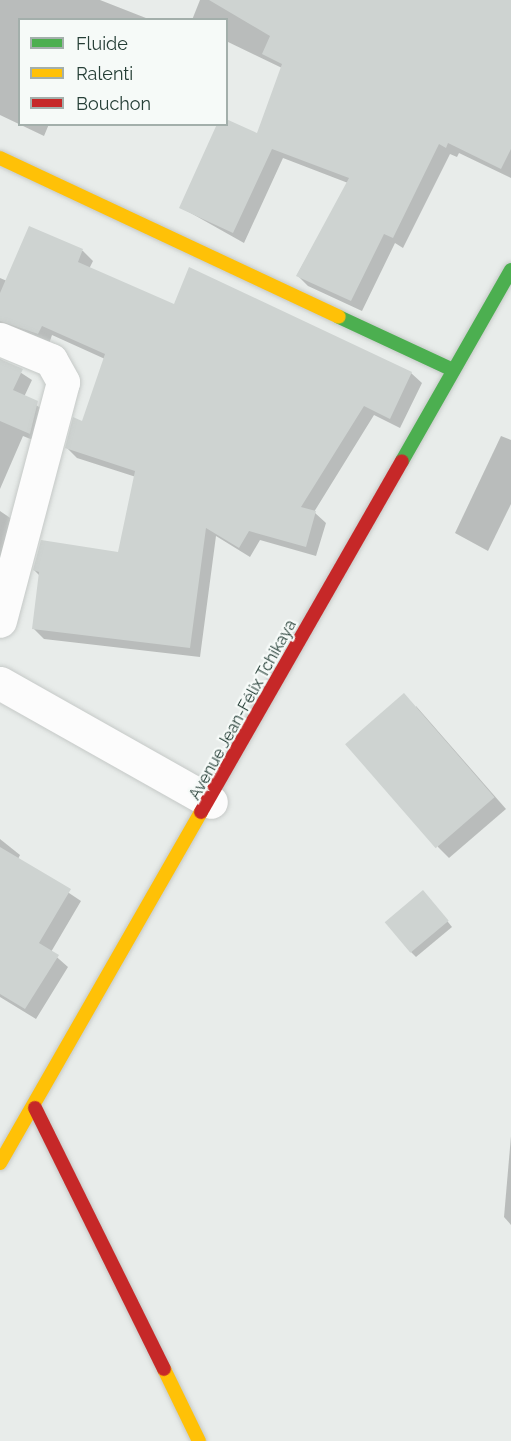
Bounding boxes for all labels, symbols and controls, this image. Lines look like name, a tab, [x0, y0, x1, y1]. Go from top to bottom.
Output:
legend	[18, 18, 228, 126]
text: Fluide	[76, 33, 128, 54]
text: Ralenti	[76, 63, 133, 84]
text: Bouchon	[76, 93, 151, 114]
street label: Avenue Jean-Félix Tchikaya	[185, 616, 301, 804]

